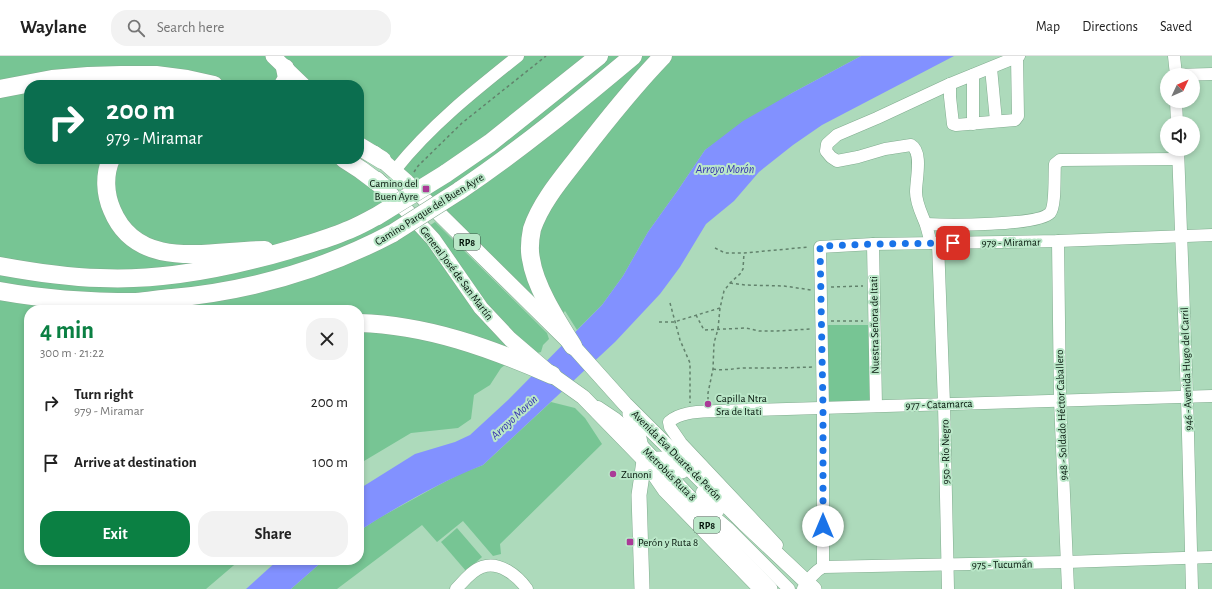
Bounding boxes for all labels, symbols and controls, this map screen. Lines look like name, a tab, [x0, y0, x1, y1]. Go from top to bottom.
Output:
search box	[111, 10, 391, 46]
icon: search	[125, 17, 147, 39]
text: Waylane	[20, 18, 87, 37]
text: Search here	[157, 20, 224, 35]
text: Map	[1036, 20, 1060, 34]
text: Directions	[1082, 20, 1138, 34]
text: Saved	[1160, 20, 1192, 34]
north arrow	[1160, 68, 1200, 108]
map controls	[1160, 68, 1200, 156]
icon: right	[40, 96, 92, 148]
text: 200 m	[106, 97, 175, 125]
button: sound	[1160, 116, 1200, 156]
text: 979 - Miramar	[106, 130, 203, 148]
water label: Arroyo Morón	[695, 163, 754, 175]
street label: Camino Parque del Buen Ayre	[373, 171, 486, 247]
place label: Camino del Buen Ayre	[369, 178, 418, 202]
marker: Camino del Buen Ayre	[421, 184, 431, 194]
street label: General José de San Martín	[418, 225, 495, 322]
pin	[936, 226, 970, 260]
icon: arrive	[942, 232, 964, 254]
road number: RP8	[454, 234, 480, 250]
street label: 979 - Miramar	[981, 236, 1041, 249]
street label: Nuestra Señora de Itati	[868, 276, 881, 374]
street label: 946 - Avenida Hugo del Carril	[1179, 307, 1194, 431]
button: close	[306, 318, 348, 360]
text: 4 min	[40, 319, 94, 343]
text: 300 m · 21:22	[40, 347, 104, 360]
street label: 948 - Soldado Héctor Caballero	[1054, 349, 1069, 481]
text: Turn right	[74, 387, 133, 402]
icon: right	[40, 392, 62, 414]
water label: Arroyo Morón	[488, 393, 540, 442]
place label: Capilla Ntra Sra de Itati	[716, 393, 767, 417]
text: 200 m	[311, 395, 348, 410]
street label: 977 - Catamarca	[905, 398, 973, 411]
marker: Capilla Ntra Sra de Itati	[703, 399, 713, 409]
text: 979 - Miramar	[74, 405, 144, 418]
street label: Avenida Eva Duarte de Perón	[630, 408, 724, 502]
street label: 950 - Río Negro	[939, 419, 952, 485]
street label: Metrobús Ruta 8	[641, 446, 698, 503]
icon: arrive	[40, 452, 62, 474]
text: Arrive at destination	[74, 455, 197, 470]
text: 100 m	[313, 455, 348, 470]
marker: Zunoni	[608, 469, 618, 479]
place label: Zunoni	[621, 469, 651, 480]
position arrow	[802, 505, 844, 547]
button: Exit	[40, 511, 190, 557]
button: Share	[198, 511, 348, 557]
road number: RP8	[694, 517, 720, 533]
marker: Perón y Ruta 8	[625, 537, 635, 547]
place label: Perón y Ruta 8	[638, 537, 698, 548]
street label: 975 - Tucumán	[972, 558, 1032, 571]

